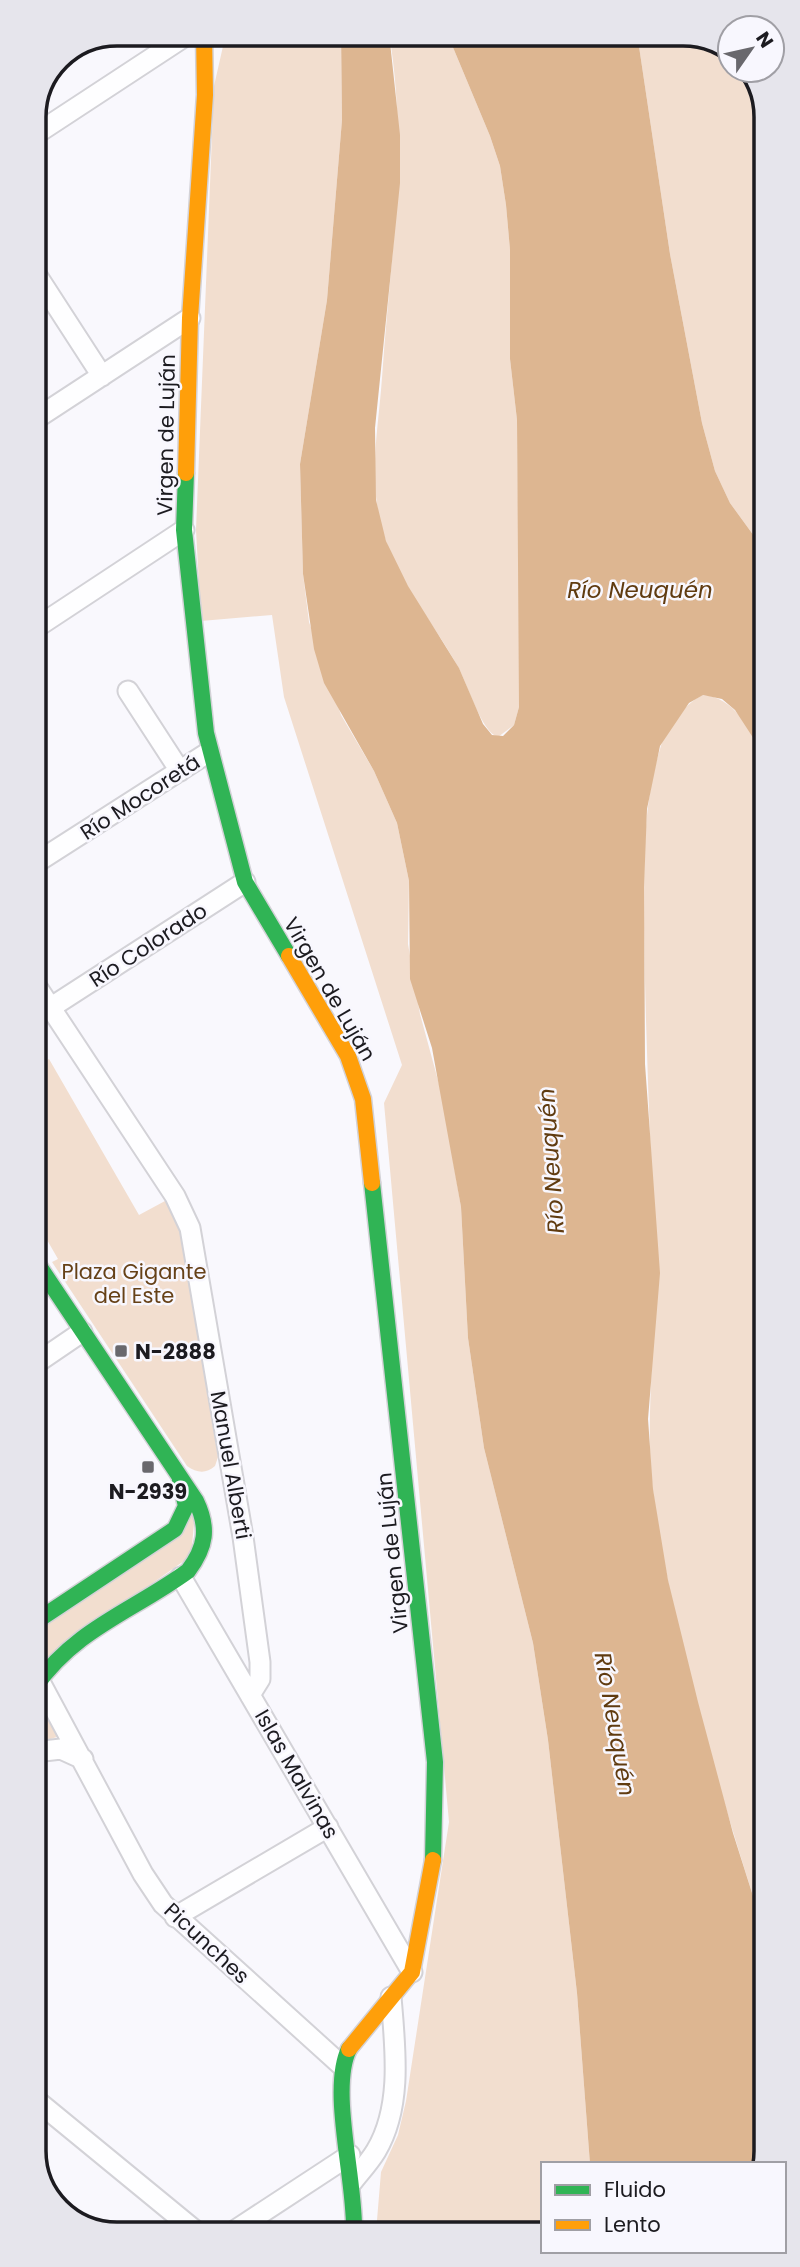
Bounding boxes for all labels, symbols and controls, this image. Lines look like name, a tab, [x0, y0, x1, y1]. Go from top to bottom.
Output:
north arrow	[716, 14, 786, 84]
text: N	[749, 26, 780, 53]
street label: Virgen de Luján	[150, 354, 182, 516]
water label: Río Neuquén	[567, 574, 713, 606]
street label: Río Mocoretá	[74, 747, 206, 847]
street label: Río Colorado	[84, 896, 212, 994]
street label: Virgen de Luján	[277, 912, 383, 1066]
water label: Río Neuquén	[530, 1087, 572, 1235]
park label: Plaza Gigante del Este	[62, 1257, 206, 1310]
place label: N-2888	[135, 1337, 216, 1366]
marker: N-2888	[113, 1343, 129, 1359]
street label: Manuel Alberti	[204, 1389, 258, 1541]
marker: N-2939	[140, 1459, 156, 1475]
street label: Virgen de Luján	[369, 1471, 415, 1635]
place label: N-2939	[109, 1477, 187, 1506]
water label: Río Neuquén	[587, 1650, 643, 1798]
street label: Islas Malvinas	[248, 1704, 346, 1844]
street label: Picunches	[158, 1896, 256, 1990]
legend	[541, 2162, 786, 2253]
text: Fluido	[604, 2175, 666, 2204]
text: Lento	[604, 2210, 661, 2239]

